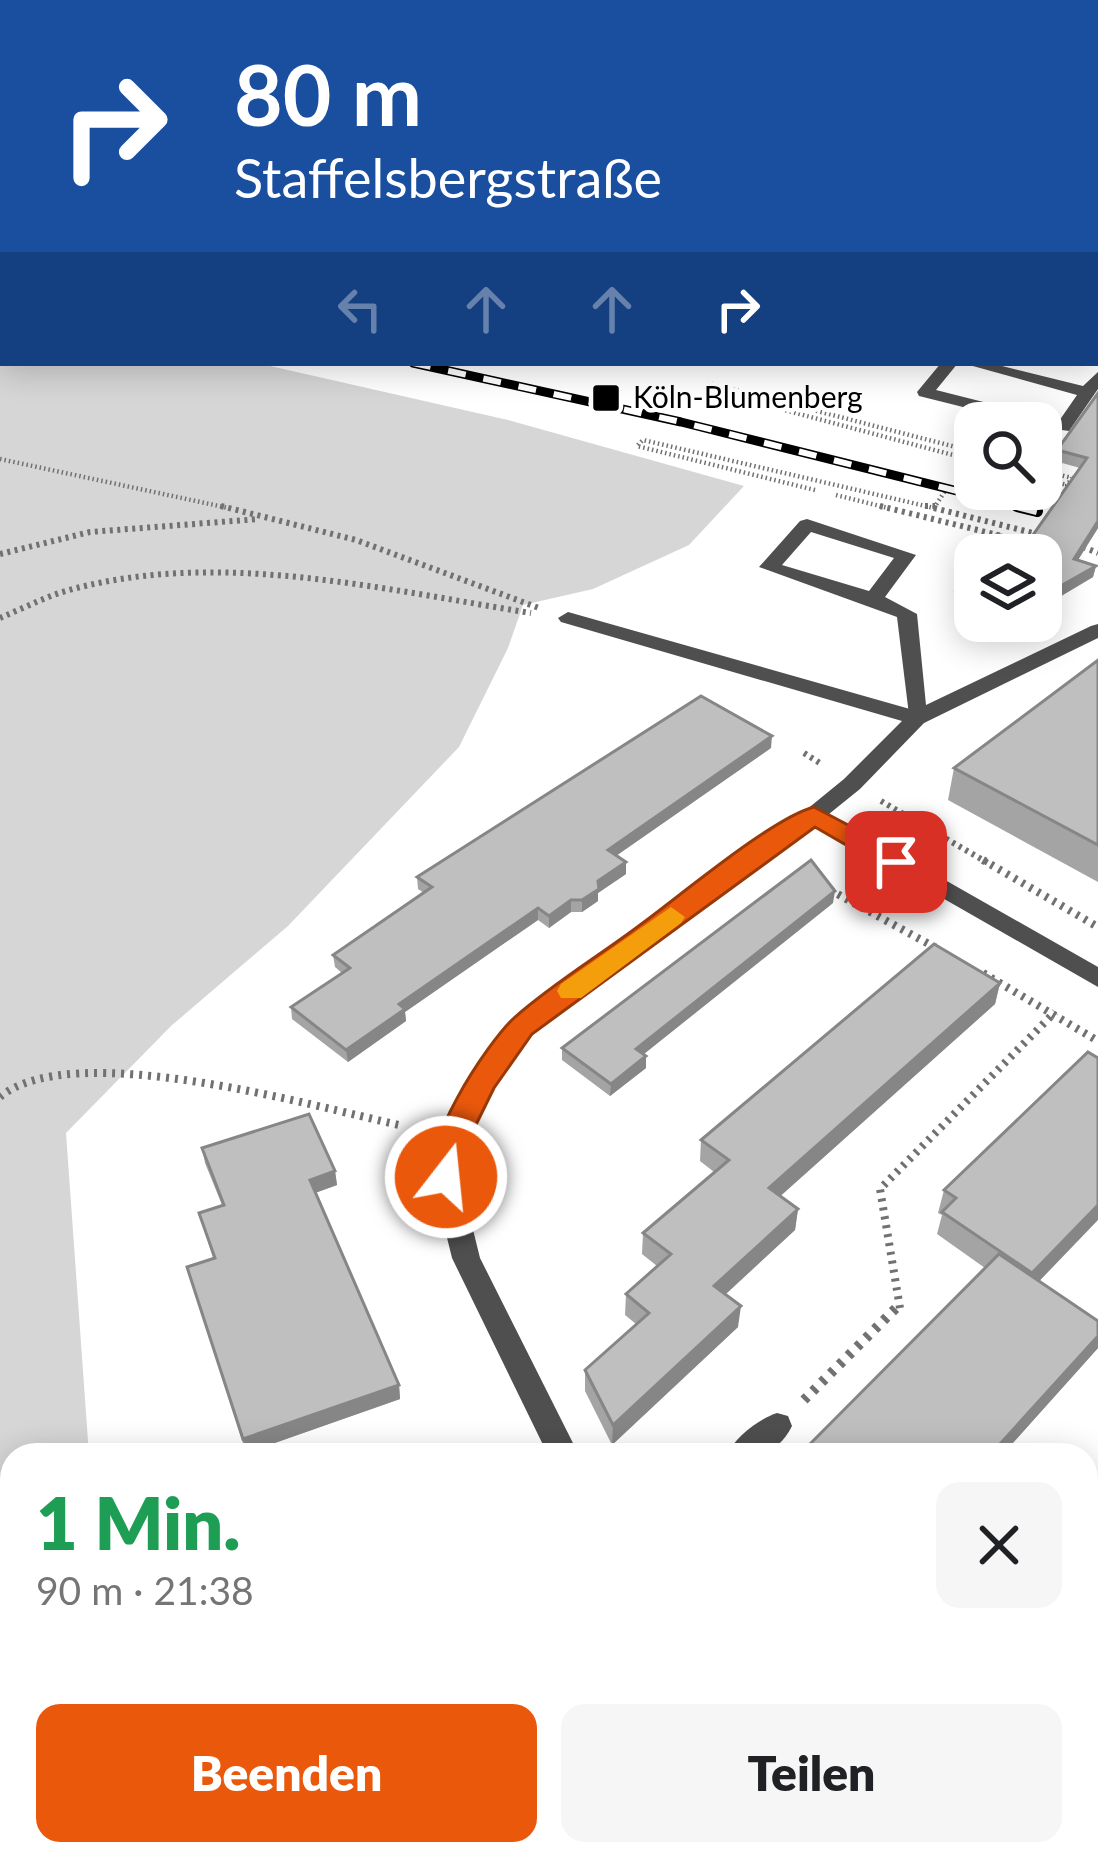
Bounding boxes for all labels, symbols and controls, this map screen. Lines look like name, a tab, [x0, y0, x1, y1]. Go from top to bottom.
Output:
text: 80 m	[234, 43, 422, 144]
icon: right	[36, 48, 192, 204]
text: Staffelsbergstraße	[234, 145, 662, 210]
icon: left	[327, 276, 393, 342]
icon: ahead	[453, 276, 519, 342]
icon: ahead	[579, 276, 645, 342]
icon: right	[705, 276, 771, 342]
place label: Köln-Blumenberg	[633, 378, 863, 414]
marker: Köln-Blumenberg	[590, 382, 622, 414]
map controls	[954, 402, 1062, 642]
button: search	[954, 402, 1062, 510]
button: layers	[954, 534, 1062, 642]
pin	[845, 811, 947, 913]
icon: arrive	[863, 829, 929, 895]
position arrow	[383, 1114, 509, 1240]
text: 1 Min.	[36, 1479, 240, 1565]
button: close	[936, 1482, 1062, 1608]
text: 90 m · 21:38	[36, 1567, 254, 1613]
button: Beenden	[36, 1704, 537, 1842]
button: Teilen	[561, 1704, 1062, 1842]

